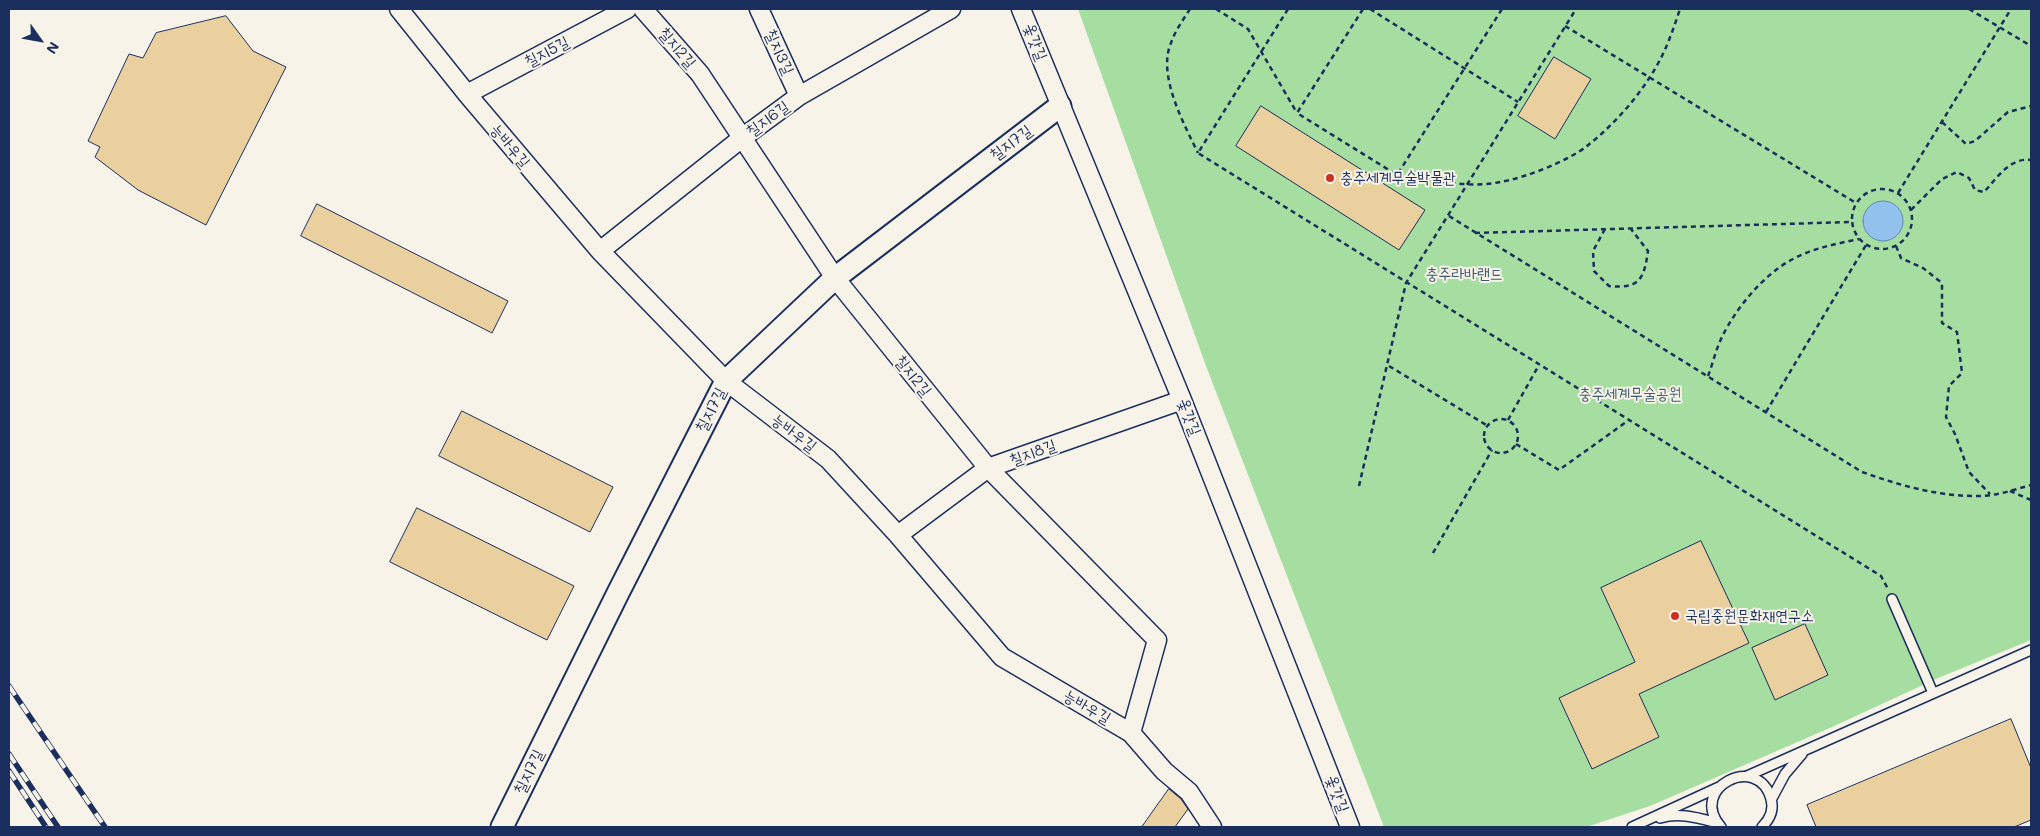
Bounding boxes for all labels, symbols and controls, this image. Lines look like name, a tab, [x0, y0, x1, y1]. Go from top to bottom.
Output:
north arrow	[15, 15, 65, 65]
street label: 옻갓길	[1019, 20, 1051, 64]
street label: 칠지2길	[654, 24, 700, 72]
street label: 칠지3길	[760, 26, 798, 78]
street label: 칠지5길	[521, 32, 573, 72]
text: N	[42, 39, 64, 58]
street label: 칠지6길	[743, 97, 793, 141]
street label: 능바우길	[486, 120, 534, 172]
street label: 칠지7길	[986, 121, 1036, 165]
place label: 충주세계무술박물관	[1340, 168, 1456, 188]
marker: 충주세계무술박물관	[1324, 172, 1336, 184]
park label: 충주라바랜드	[1425, 264, 1503, 284]
street label: 칠지2길	[891, 351, 935, 401]
street label: 칠지7길	[692, 384, 730, 436]
park label: 충주세계무술공원	[1578, 384, 1682, 404]
street label: 옻갓길	[1173, 395, 1205, 439]
street label: 능바우길	[768, 410, 820, 456]
street label: 칠지8길	[1007, 436, 1059, 470]
place label: 국립중원문화재연구소	[1685, 606, 1814, 626]
marker: 국립중원문화재연구소	[1669, 610, 1681, 622]
street label: 능바우길	[1060, 686, 1114, 728]
street label: 칠지7길	[510, 746, 548, 798]
street label: 옻갓길	[1321, 773, 1353, 815]

